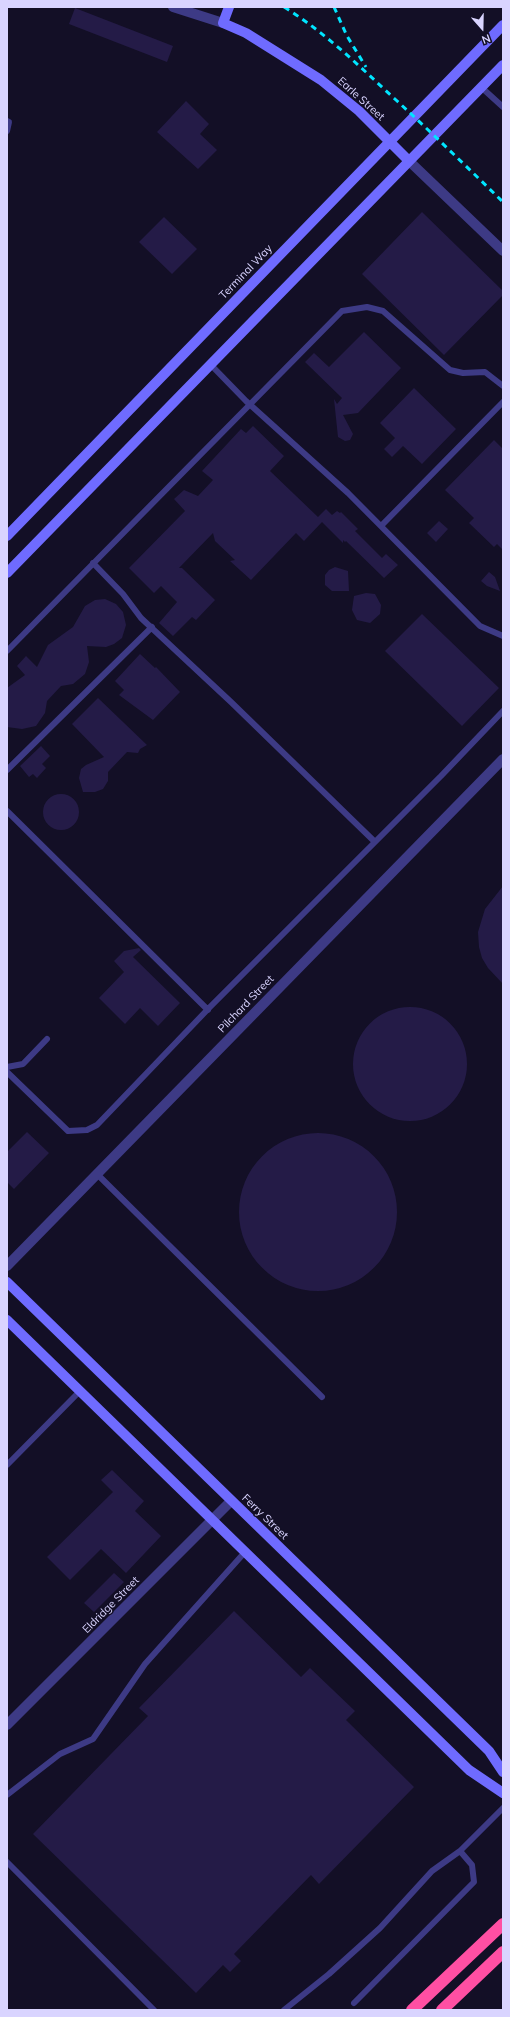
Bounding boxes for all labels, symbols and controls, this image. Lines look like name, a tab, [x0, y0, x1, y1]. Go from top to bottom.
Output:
north arrow	[462, 8, 502, 48]
text: N	[480, 31, 492, 47]
street label: Earle Street	[335, 74, 387, 124]
street label: Terminal Way	[217, 242, 275, 302]
street label: Pilchard Street	[215, 973, 277, 1035]
street label: Ferry Street	[239, 1492, 291, 1542]
street label: Eldridge Street	[80, 1574, 142, 1636]

